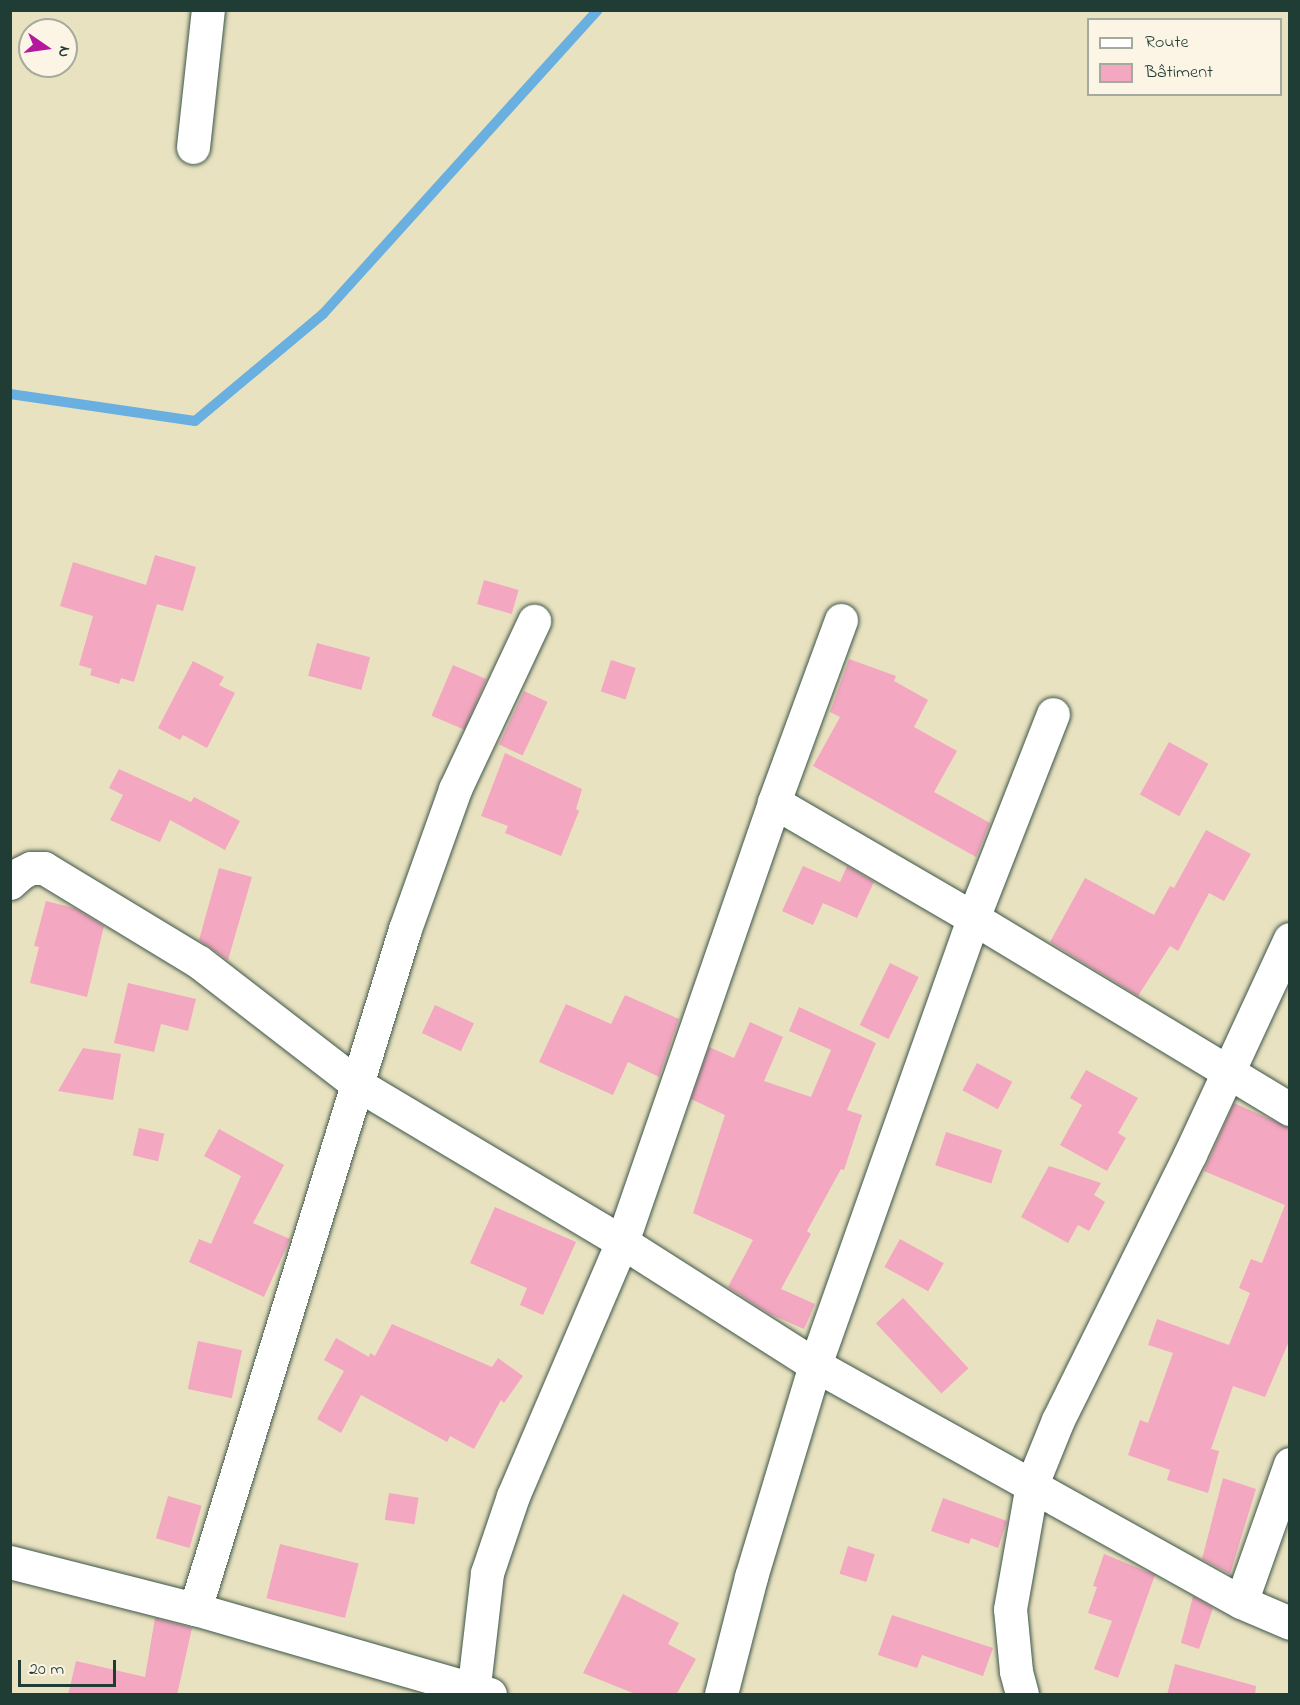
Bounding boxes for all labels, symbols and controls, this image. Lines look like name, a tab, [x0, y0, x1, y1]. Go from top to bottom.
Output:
north arrow	[18, 18, 78, 78]
legend	[1087, 18, 1282, 96]
text: Route	[1145, 30, 1189, 56]
text: N	[51, 44, 76, 60]
text: Bâtiment	[1145, 60, 1213, 86]
scale bar	[21, 1648, 118, 1686]
text: 20 m	[29, 1657, 64, 1683]

